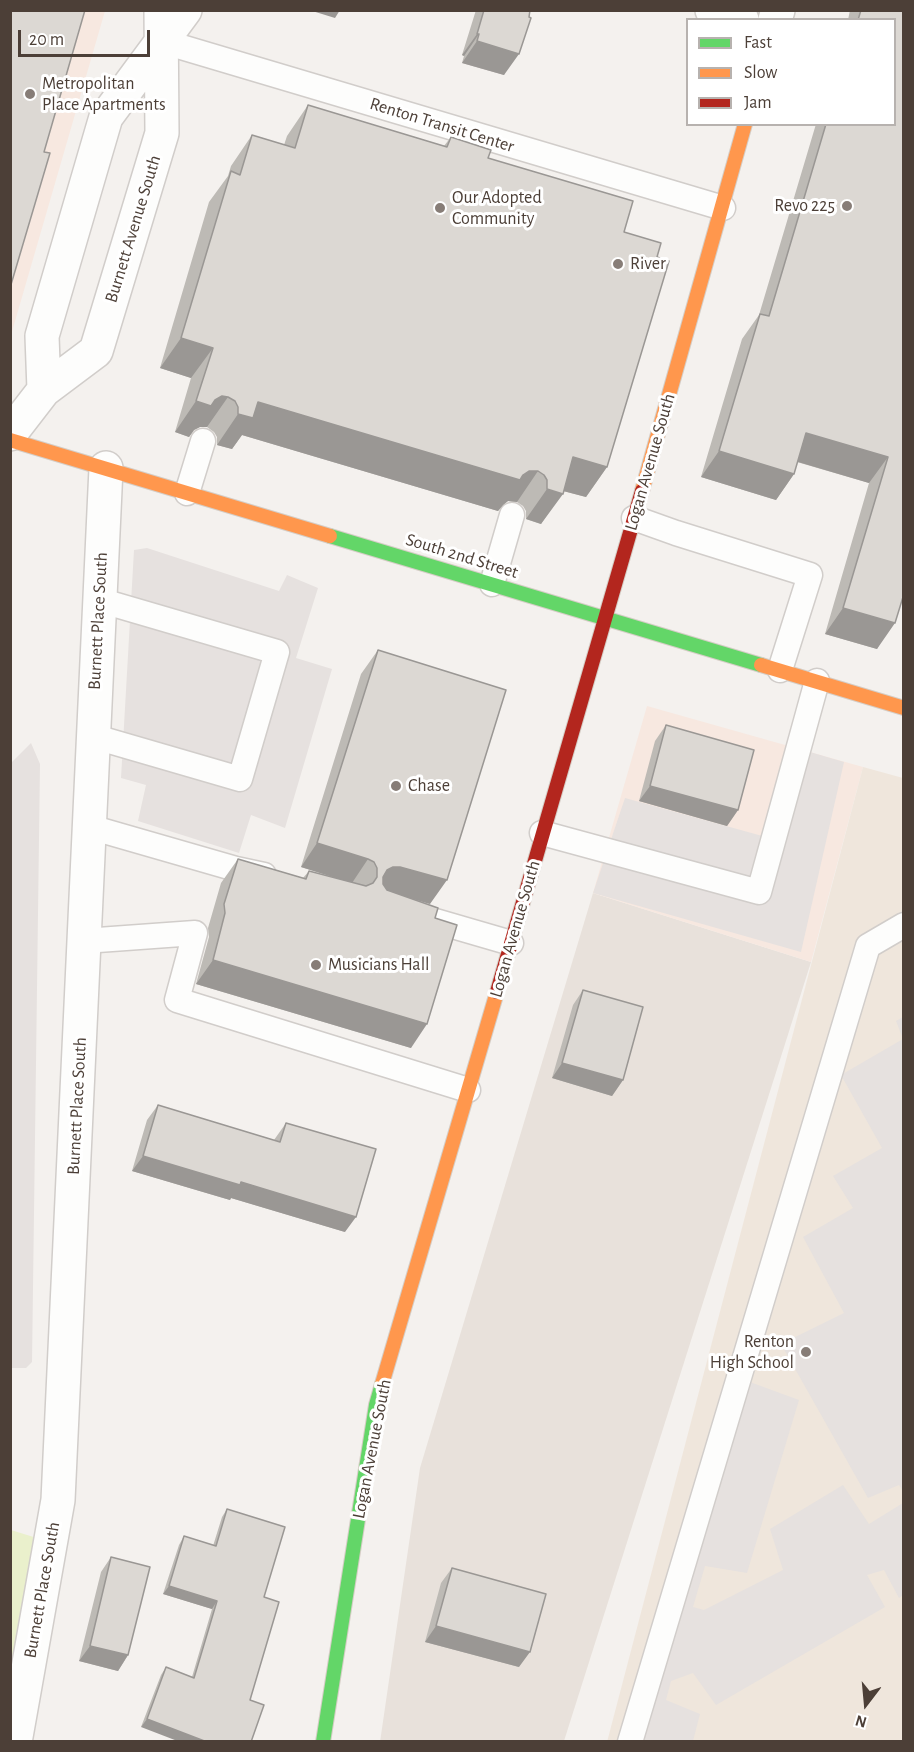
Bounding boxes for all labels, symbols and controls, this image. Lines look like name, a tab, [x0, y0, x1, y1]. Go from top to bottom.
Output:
scale bar	[21, 18, 153, 56]
legend	[686, 18, 896, 126]
text: 20 m	[29, 31, 64, 49]
text: Fast	[744, 34, 772, 52]
text: Slow	[744, 64, 777, 82]
place label: Metropolitan Place Apartments	[42, 73, 166, 116]
marker: Metropolitan Place Apartments	[23, 87, 37, 101]
street label: Renton Transit Center	[367, 93, 517, 157]
text: Jam	[744, 94, 772, 112]
street label: Burnett Avenue South	[100, 153, 166, 305]
place label: Our Adopted Community	[452, 187, 542, 230]
place label: Revo 225	[774, 195, 835, 217]
marker: Revo 225	[840, 199, 854, 213]
marker: Our Adopted Community	[433, 201, 447, 215]
place label: River	[630, 253, 666, 275]
marker: River	[611, 257, 625, 271]
street label: Logan Avenue South	[620, 391, 680, 533]
street label: South 2nd Street	[403, 529, 521, 583]
street label: Burnett Place South	[84, 551, 112, 691]
place label: Chase	[408, 775, 450, 797]
marker: Chase	[389, 779, 403, 793]
street label: Logan Avenue South	[485, 858, 545, 1000]
place label: Musicians Hall	[328, 954, 430, 976]
marker: Musicians Hall	[309, 958, 323, 972]
street label: Burnett Place South	[63, 1036, 91, 1176]
place label: Renton High School	[710, 1331, 794, 1374]
marker: Renton High School	[799, 1345, 813, 1359]
street label: Logan Avenue South	[348, 1377, 396, 1521]
street label: Burnett Place South	[19, 1520, 65, 1660]
north arrow	[836, 1674, 896, 1734]
text: N	[853, 1712, 869, 1731]

